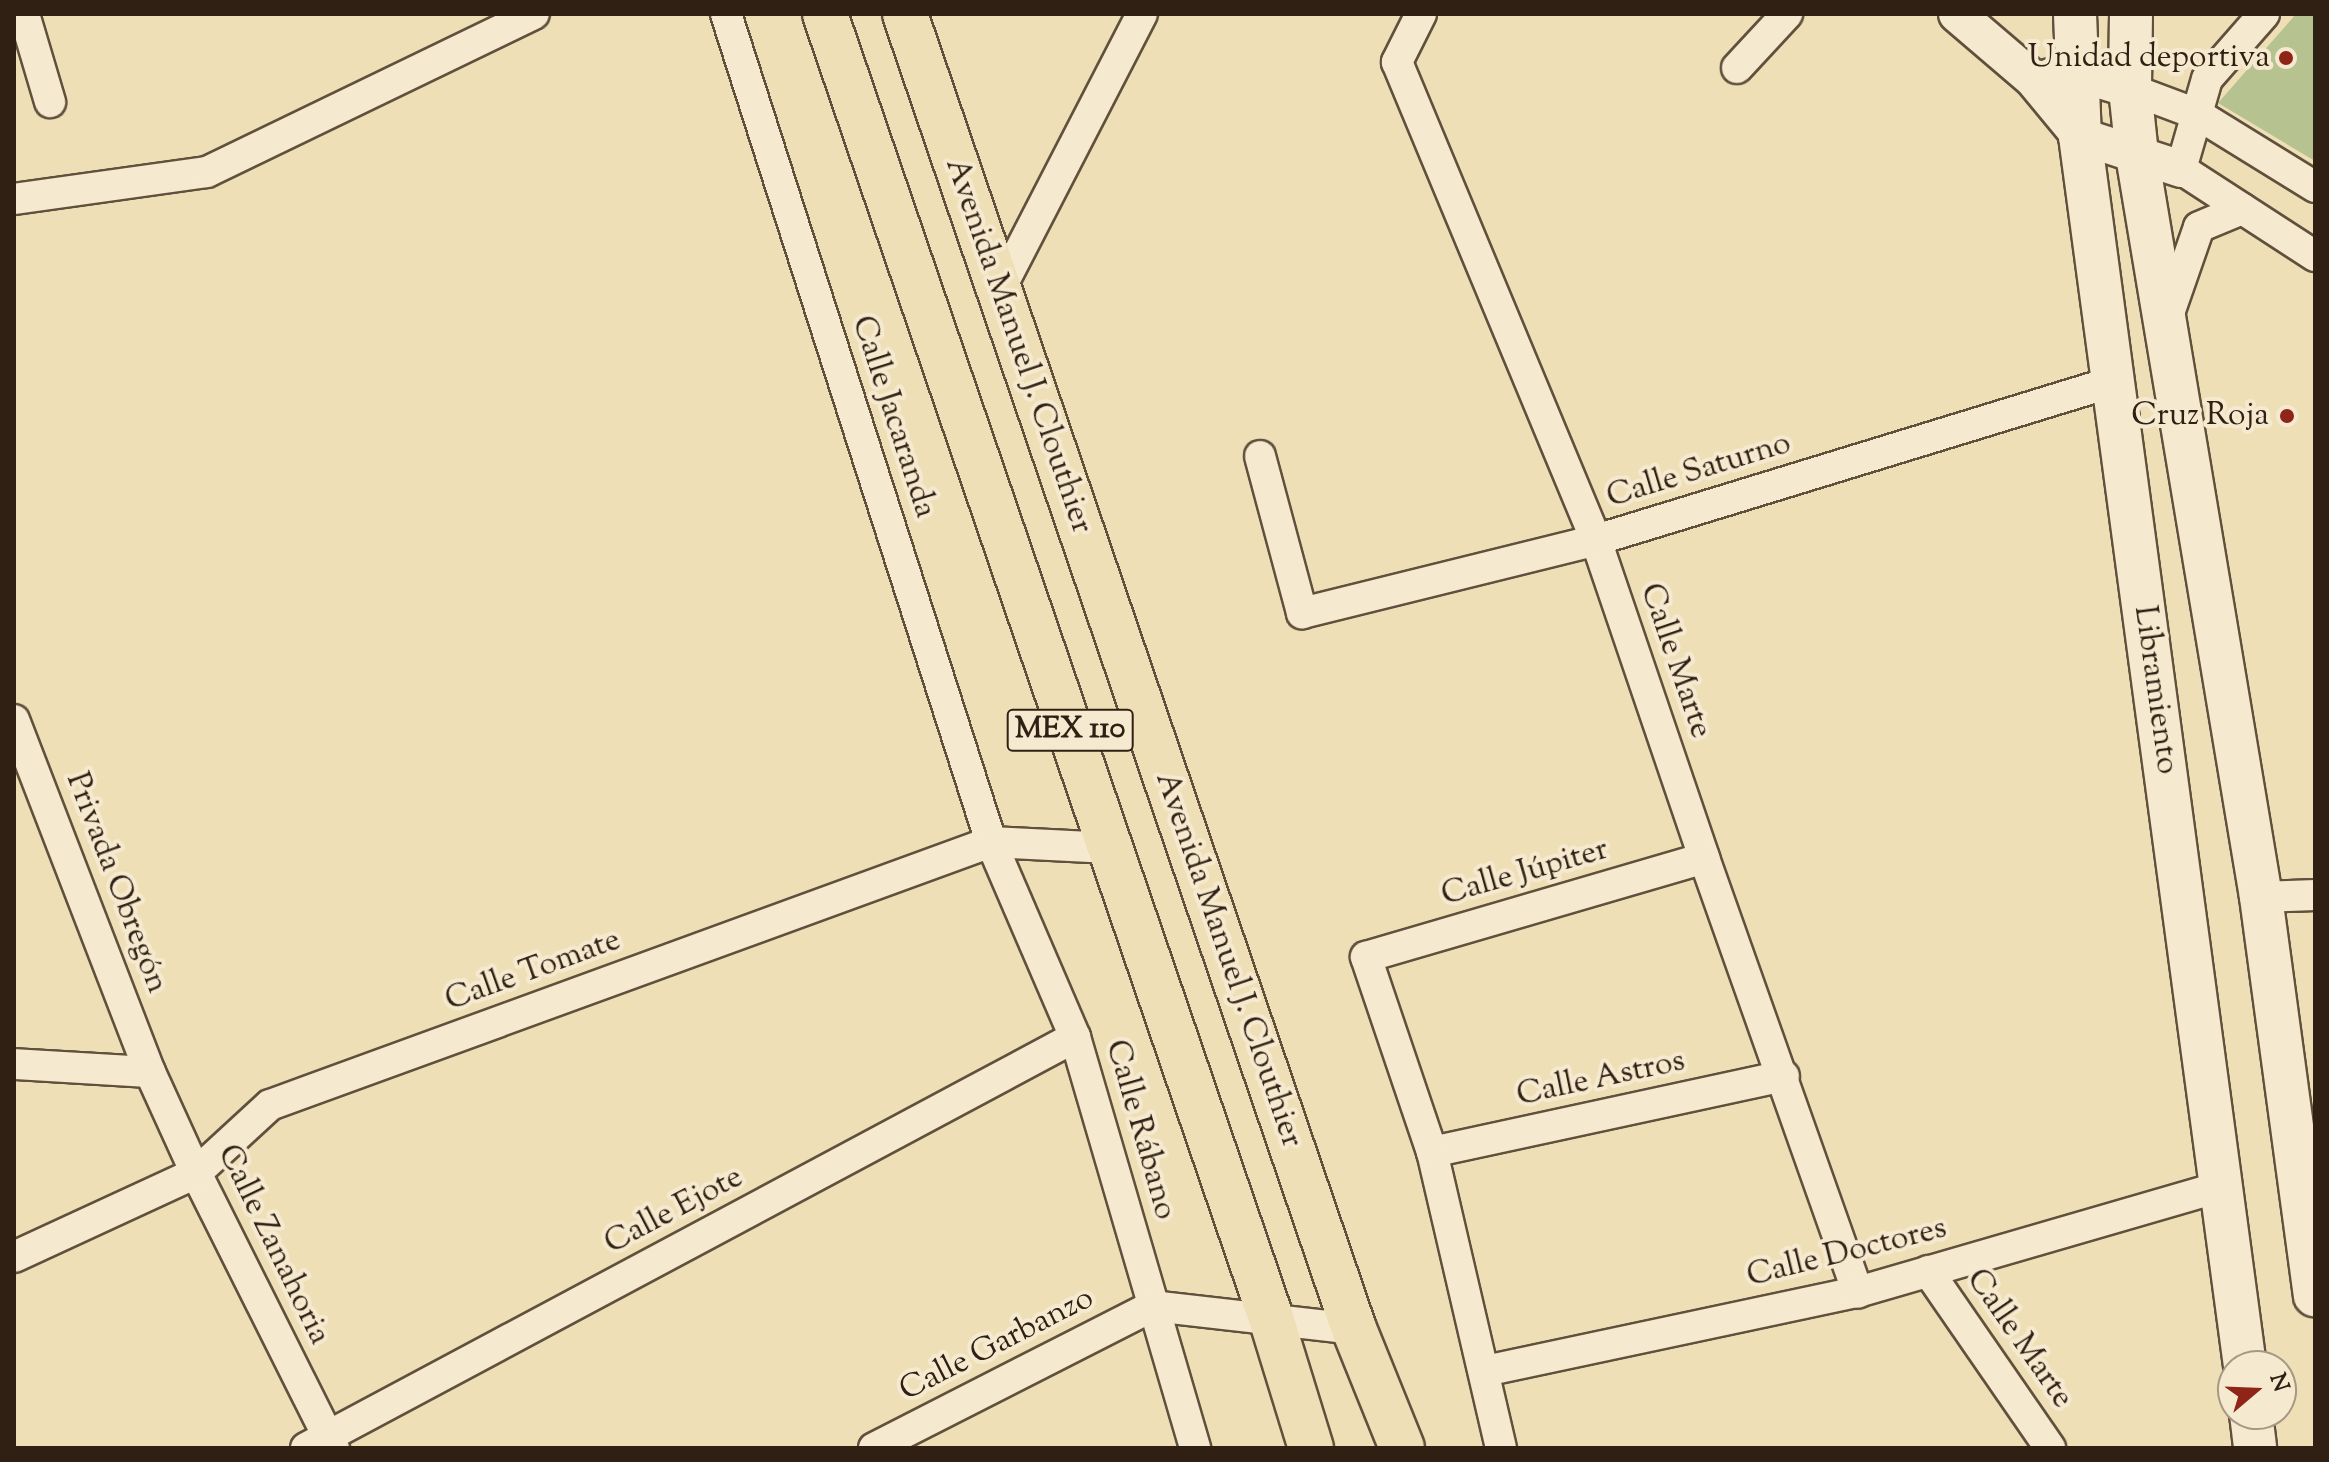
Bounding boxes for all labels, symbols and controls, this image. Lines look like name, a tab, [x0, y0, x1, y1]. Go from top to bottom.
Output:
place label: Unidad deportiva	[2028, 39, 2270, 77]
marker: Unidad deportiva	[2277, 49, 2295, 67]
street label: Avenida Manuel J. Clouthier	[936, 153, 1100, 539]
street label: Calle Jacaranda	[842, 311, 944, 523]
place label: Cruz Roja	[2131, 397, 2269, 435]
marker: Cruz Roja	[2276, 405, 2298, 427]
street label: Calle Saturno	[1602, 425, 1796, 517]
street label: Calle Marte	[1631, 579, 1719, 743]
street label: Libramiento	[2124, 603, 2186, 777]
road number: MEX 110	[1006, 704, 1134, 756]
street label: Privada Obregón	[56, 767, 176, 999]
street label: Avenida Manuel J. Clouthier	[1146, 767, 1310, 1153]
street label: Calle Júpiter	[1437, 831, 1613, 915]
street label: Calle Tomate	[440, 922, 626, 1020]
street label: Calle Rábano	[1096, 1036, 1184, 1224]
street label: Calle Astros	[1513, 1042, 1689, 1116]
street label: Calle Zanahoria	[208, 1139, 338, 1351]
street label: Calle Ejote	[598, 1159, 750, 1263]
street label: Calle Doctores	[1743, 1210, 1951, 1296]
street label: Calle Marte	[1957, 1262, 2081, 1416]
street label: Calle Garbanzo	[894, 1280, 1100, 1410]
north arrow	[2217, 1350, 2297, 1430]
text: N	[2260, 1369, 2296, 1396]

